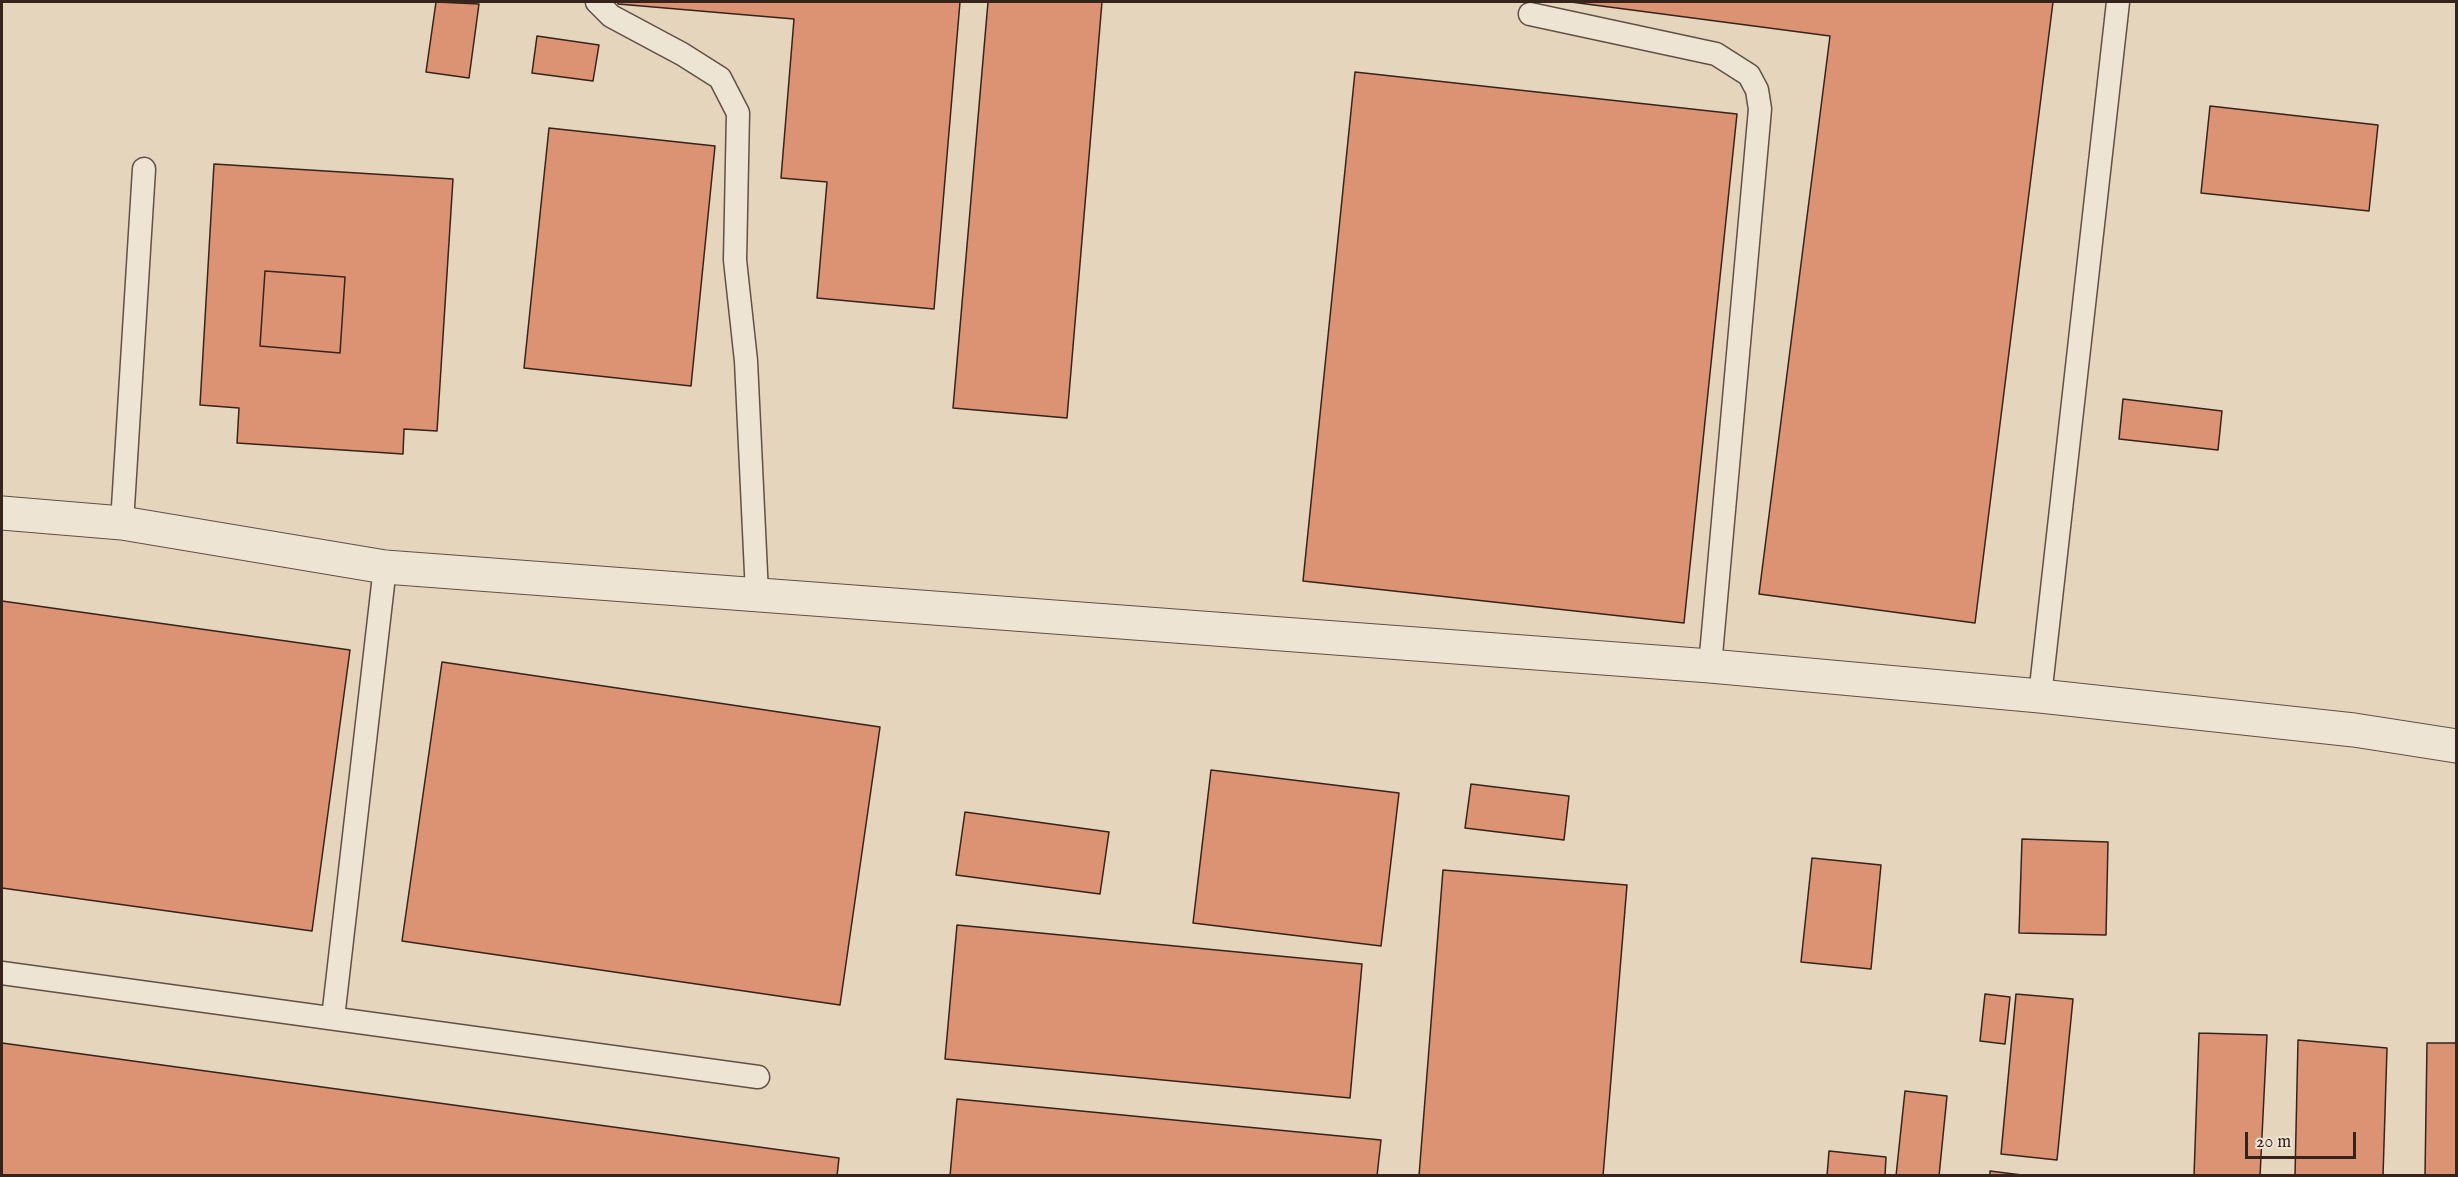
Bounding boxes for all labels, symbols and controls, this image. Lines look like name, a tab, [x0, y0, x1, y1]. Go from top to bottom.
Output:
scale bar	[2248, 1120, 2359, 1158]
text: 20 m	[2256, 1131, 2291, 1154]

